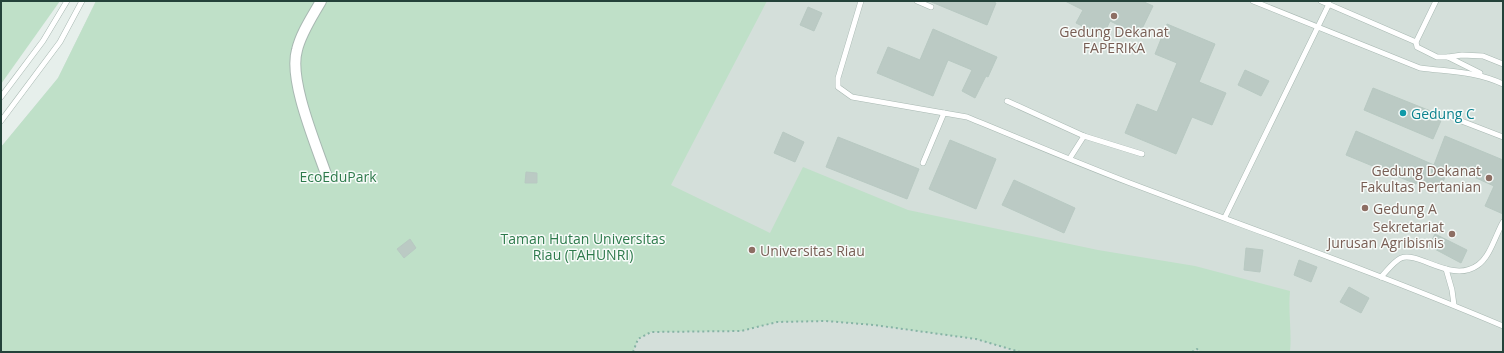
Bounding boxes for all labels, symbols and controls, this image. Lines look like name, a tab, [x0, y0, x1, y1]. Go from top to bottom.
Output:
marker: Gedung Dekanat FAPERIKA	[1109, 11, 1119, 21]
place label: Gedung Dekanat FAPERIKA	[1059, 22, 1169, 57]
place label: Gedung C	[1411, 104, 1475, 123]
marker: Gedung C	[1398, 108, 1408, 118]
place label: Gedung Dekanat Fakultas Pertanian	[1360, 161, 1481, 196]
park label: EcoEduPark	[299, 167, 377, 186]
marker: Gedung Dekanat Fakultas Pertanian	[1484, 173, 1494, 183]
place label: Gedung A	[1373, 199, 1437, 218]
marker: Gedung A	[1360, 203, 1370, 213]
place label: Sekretariat Jurusan Agribisnis	[1325, 217, 1444, 252]
park label: Taman Hutan Universitas Riau (TAHUNRI)	[501, 229, 666, 264]
marker: Sekretariat Jurusan Agribisnis	[1447, 229, 1457, 239]
place label: Universitas Riau	[760, 241, 865, 260]
marker: Universitas Riau	[747, 245, 757, 255]

